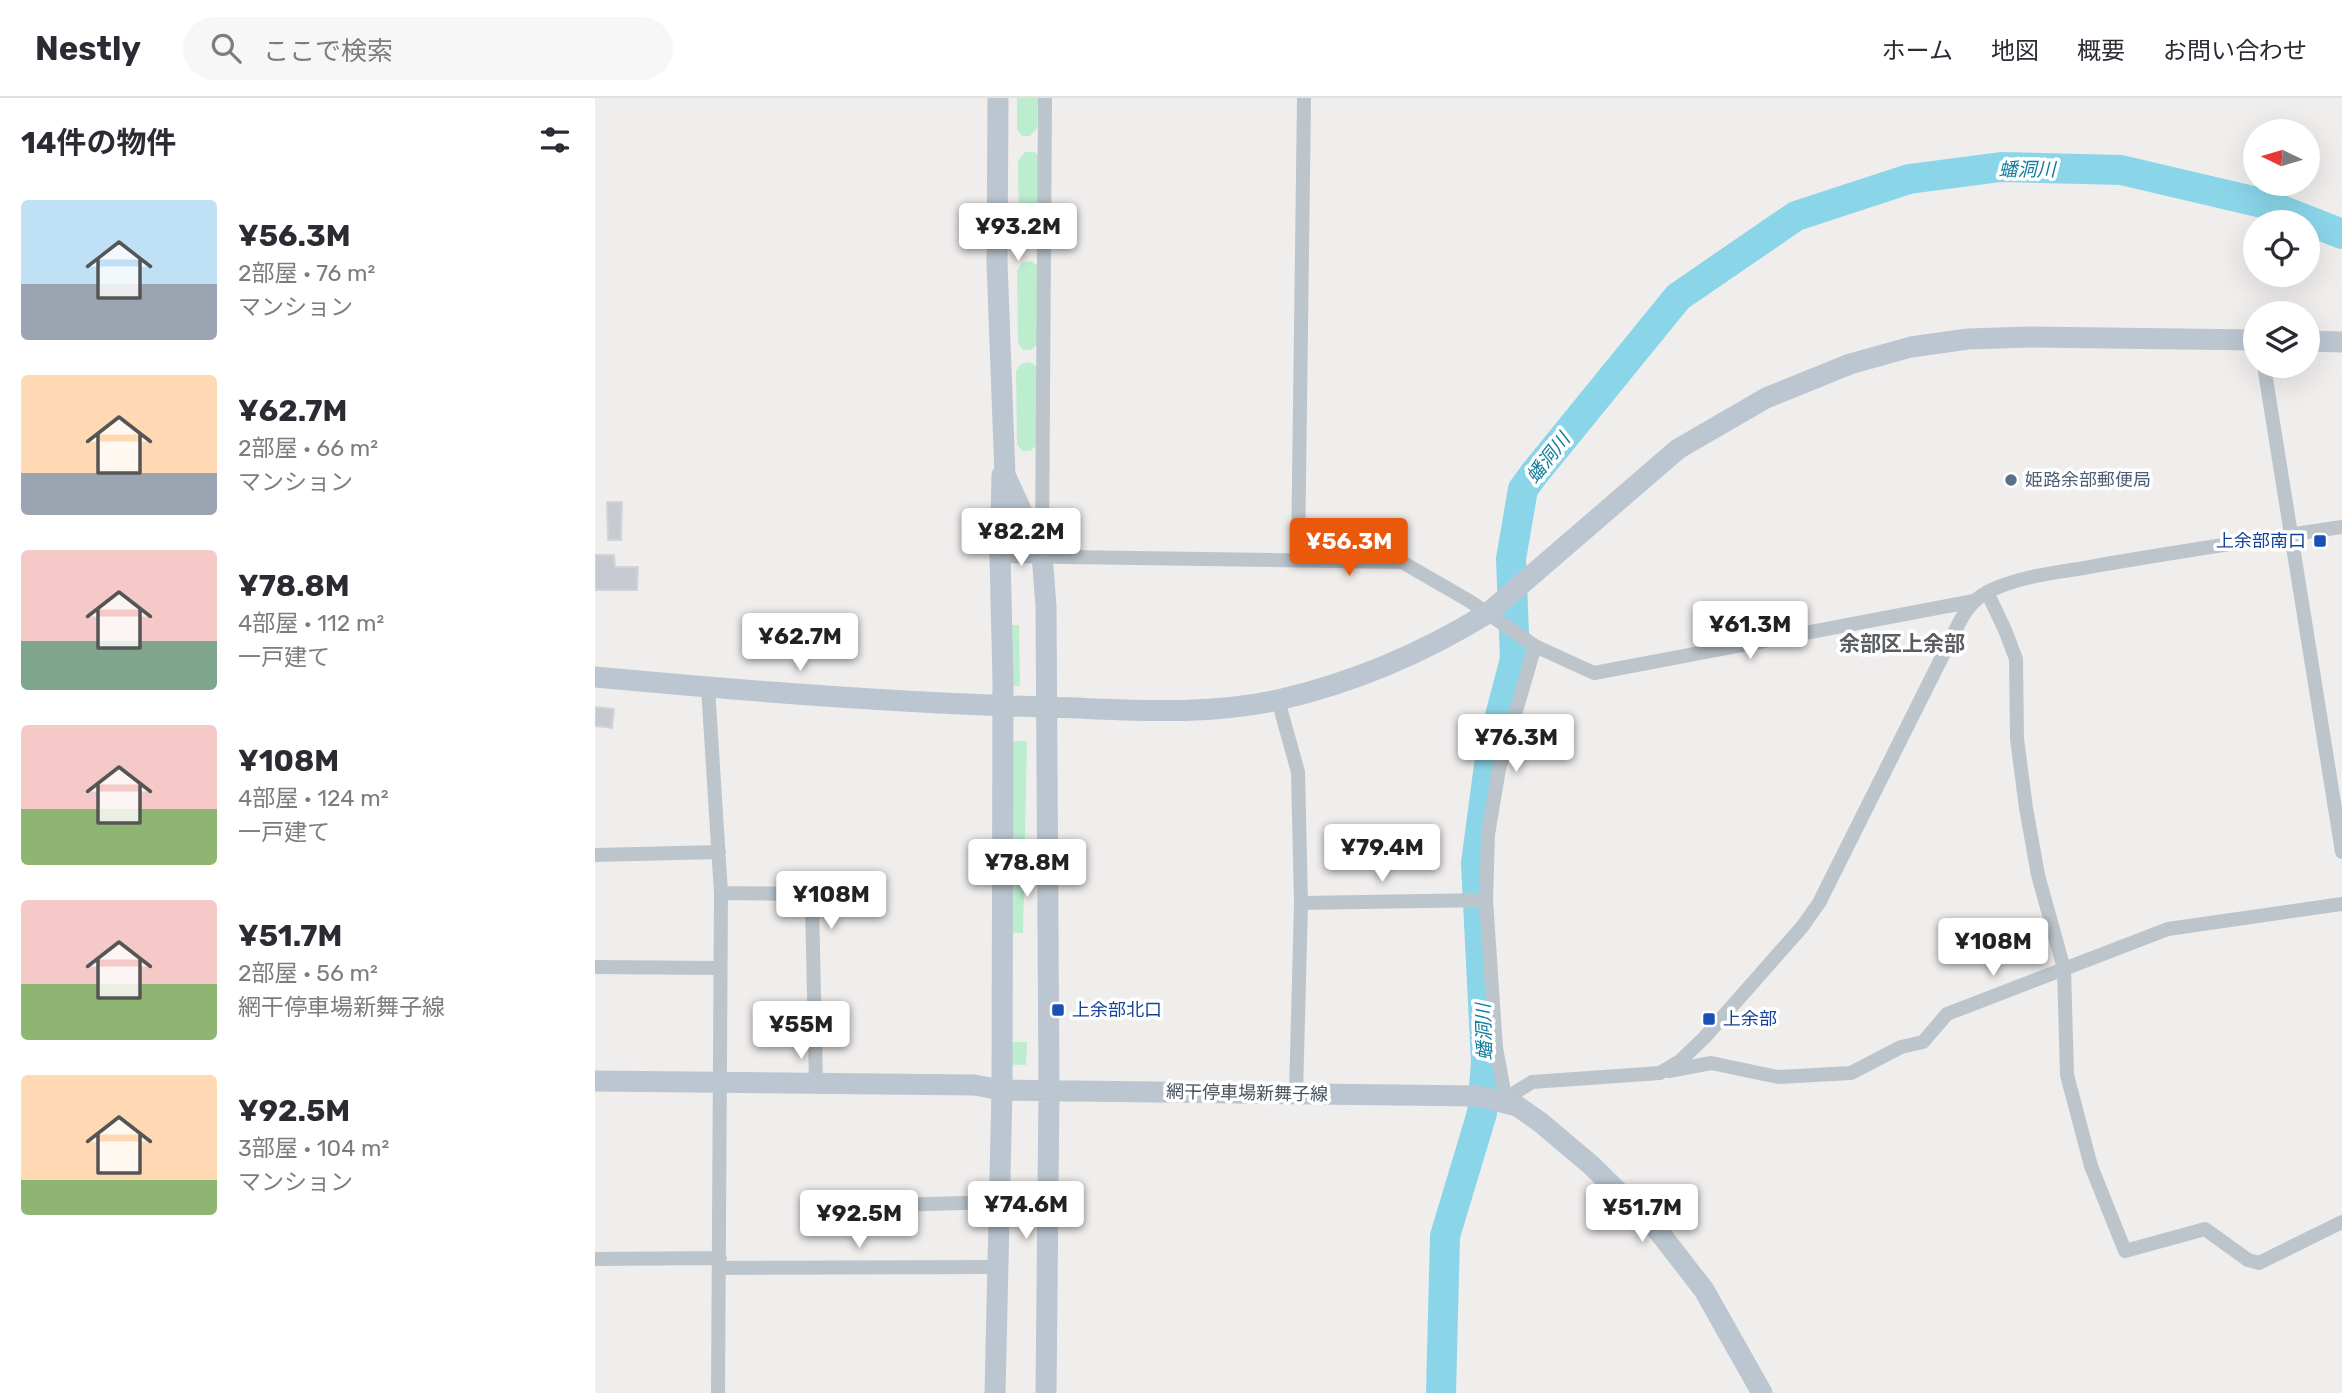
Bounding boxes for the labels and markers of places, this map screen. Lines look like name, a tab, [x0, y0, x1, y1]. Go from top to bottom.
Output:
pin: ¥93.2M	[961, 204, 1075, 263]
place label: 姫路余部郵便局	[2025, 469, 2151, 491]
marker: 姫路余部郵便局	[2003, 472, 2019, 488]
pin: ¥82.2M	[964, 508, 1078, 568]
pin: ¥56.3M	[1292, 518, 1406, 578]
place label: 上余部南口	[2216, 530, 2306, 552]
marker: 上余部南口	[2312, 533, 2328, 549]
pin: ¥61.3M	[1693, 602, 1807, 661]
pin: ¥62.7M	[743, 614, 857, 673]
pin: ¥76.3M	[1459, 714, 1573, 774]
pin: ¥79.4M	[1325, 824, 1439, 884]
pin: ¥78.8M	[970, 840, 1084, 899]
pin: ¥108M	[782, 872, 880, 931]
pin: ¥108M	[1944, 918, 2042, 978]
place label: 上余部北口	[1072, 999, 1162, 1021]
pin: ¥55M	[760, 1002, 842, 1061]
marker: 上余部北口	[1050, 1002, 1066, 1018]
place label: 上余部	[1723, 1008, 1777, 1030]
marker: 上余部	[1701, 1011, 1717, 1027]
pin: ¥74.6M	[969, 1182, 1083, 1241]
pin: ¥51.7M	[1585, 1184, 1699, 1244]
pin: ¥92.5M	[802, 1190, 916, 1250]

